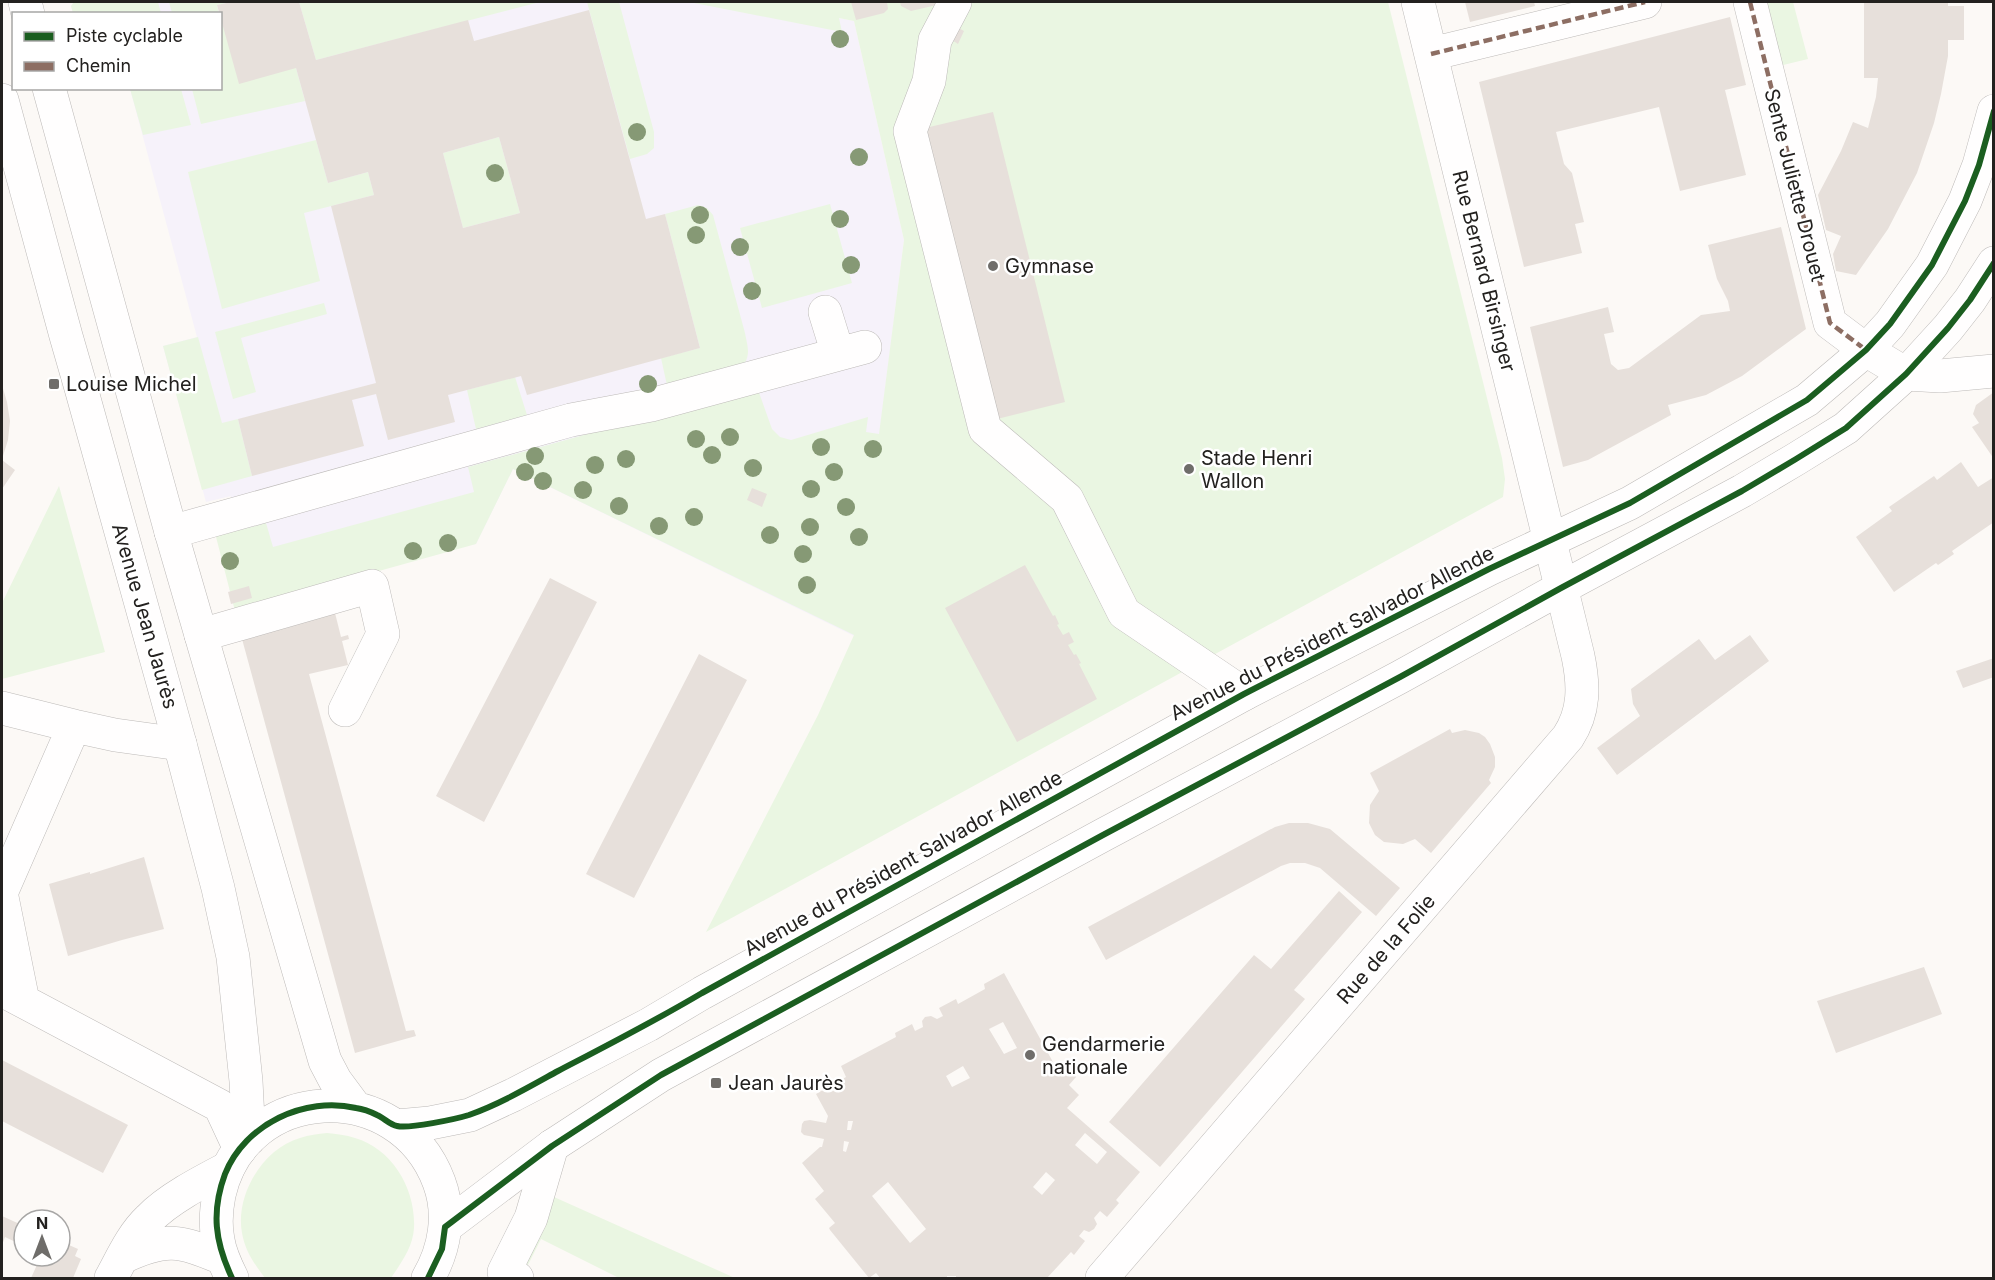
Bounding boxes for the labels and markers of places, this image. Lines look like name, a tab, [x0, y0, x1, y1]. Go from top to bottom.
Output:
place label: Gymnase	[1005, 254, 1094, 278]
marker: Gymnase	[986, 259, 1000, 273]
place label: Louise Michel	[66, 372, 196, 396]
marker: Louise Michel	[47, 377, 61, 391]
place label: Stade Henri Wallon	[1201, 446, 1312, 493]
marker: Stade Henri Wallon	[1182, 462, 1196, 476]
place label: Gendarmerie nationale	[1042, 1032, 1165, 1079]
marker: Gendarmerie nationale	[1023, 1048, 1037, 1062]
place label: Jean Jaurès	[728, 1071, 844, 1095]
marker: Jean Jaurès	[709, 1076, 723, 1090]

